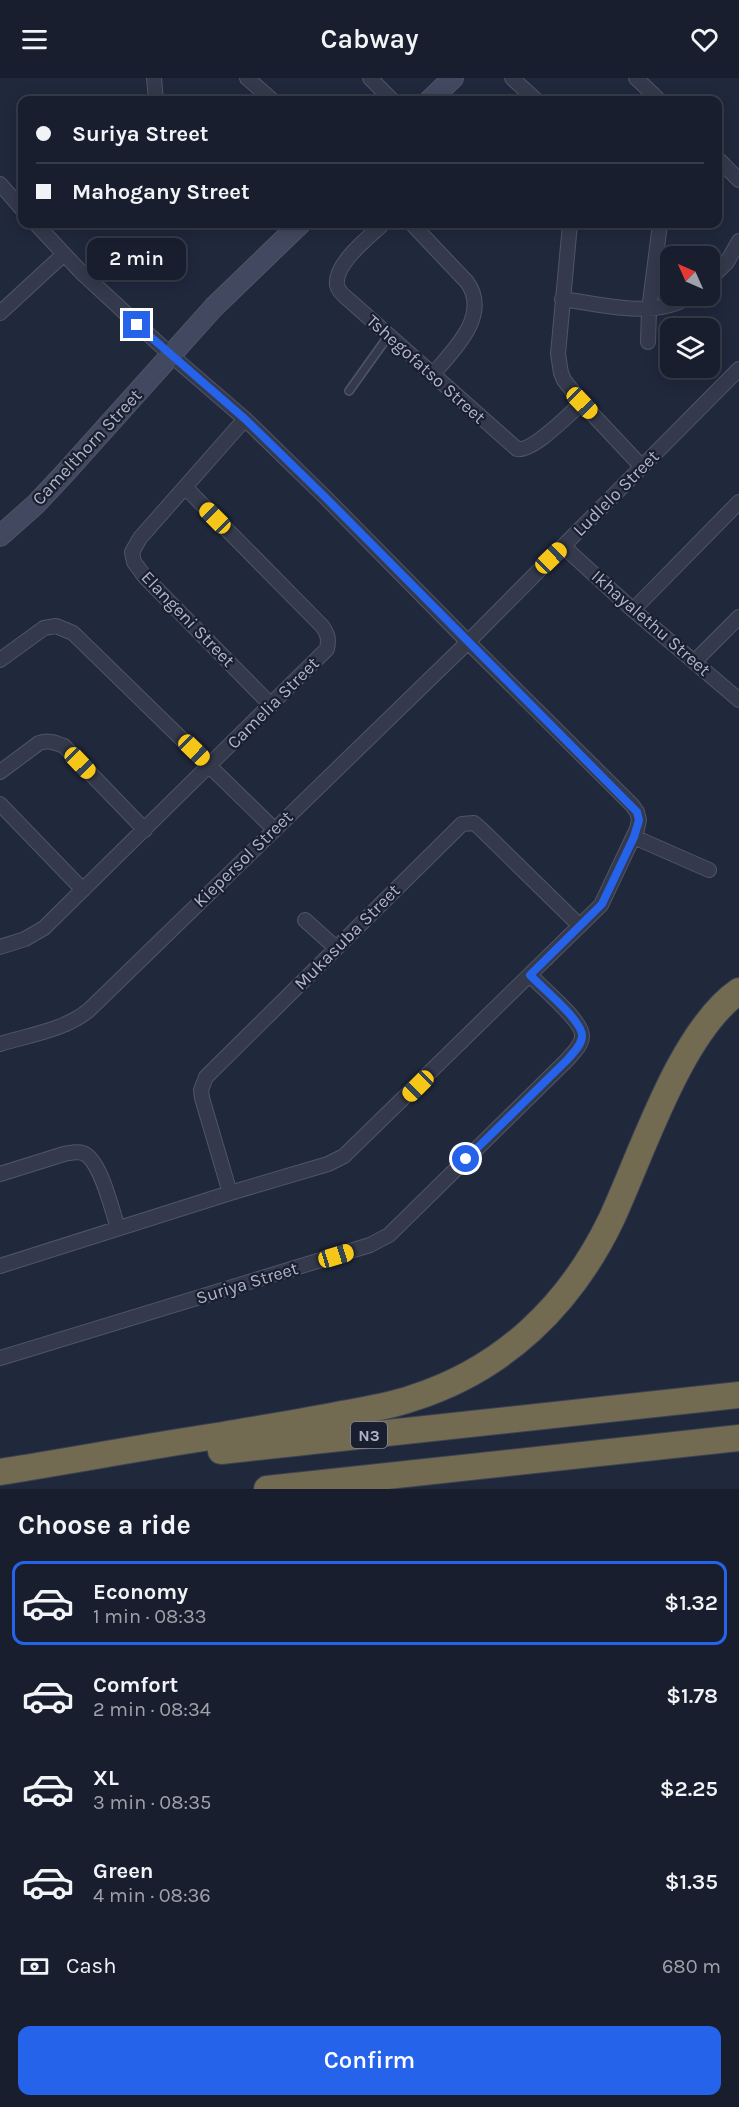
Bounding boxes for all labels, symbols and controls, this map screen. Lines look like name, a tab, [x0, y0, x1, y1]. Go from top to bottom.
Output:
icon: menu	[18, 23, 51, 56]
text: Cabway	[321, 23, 418, 55]
icon: heart	[688, 23, 721, 56]
text: Suriya Street	[72, 121, 209, 147]
text: Mahogany Street	[72, 179, 250, 205]
callout: 2 min	[88, 238, 186, 280]
north arrow	[660, 246, 720, 306]
map controls	[660, 246, 720, 378]
text: 2 min	[109, 247, 164, 270]
street label: Tshegofatso Street	[362, 310, 490, 428]
route end	[123, 311, 150, 338]
button: layers	[660, 318, 720, 378]
street label: Camelthorn Street	[28, 384, 147, 510]
car	[563, 384, 601, 422]
street label: Ludlelo Street	[568, 445, 664, 541]
car	[196, 499, 234, 537]
car	[532, 539, 570, 577]
street label: Ikhayalethu Street	[587, 565, 715, 681]
street label: Elangeni Street	[137, 566, 240, 672]
street label: Camelia Street	[222, 652, 324, 754]
car	[175, 731, 213, 769]
car	[61, 744, 99, 782]
street label: Kiepersol Street	[189, 806, 298, 912]
street label: Mukasuba Street	[289, 879, 405, 995]
car	[399, 1067, 437, 1105]
route start	[452, 1145, 479, 1172]
car	[316, 1242, 356, 1270]
street label: Suriya Street	[193, 1257, 301, 1309]
road number: N3	[351, 1422, 387, 1448]
text: Choose a ride	[18, 1509, 191, 1541]
icon: car	[21, 1576, 75, 1630]
text: Economy	[93, 1579, 188, 1605]
text: $1.32	[664, 1590, 718, 1616]
text: 1 min · 08:33	[93, 1605, 207, 1628]
icon: car	[21, 1669, 75, 1723]
text: Comfort	[93, 1672, 178, 1698]
text: $1.78	[666, 1683, 718, 1709]
text: 2 min · 08:34	[93, 1698, 211, 1721]
icon: car	[21, 1762, 75, 1816]
text: XL	[93, 1765, 119, 1791]
text: $2.25	[660, 1776, 718, 1802]
text: 3 min · 08:35	[93, 1791, 211, 1814]
icon: car	[21, 1855, 75, 1909]
text: Green	[93, 1858, 154, 1884]
text: $1.35	[665, 1869, 718, 1895]
text: 4 min · 08:36	[93, 1884, 211, 1907]
icon: cash	[18, 1950, 51, 1983]
text: Cash	[66, 1953, 116, 1979]
text: 680 m	[662, 1955, 721, 1978]
button: Confirm	[18, 2026, 721, 2095]

